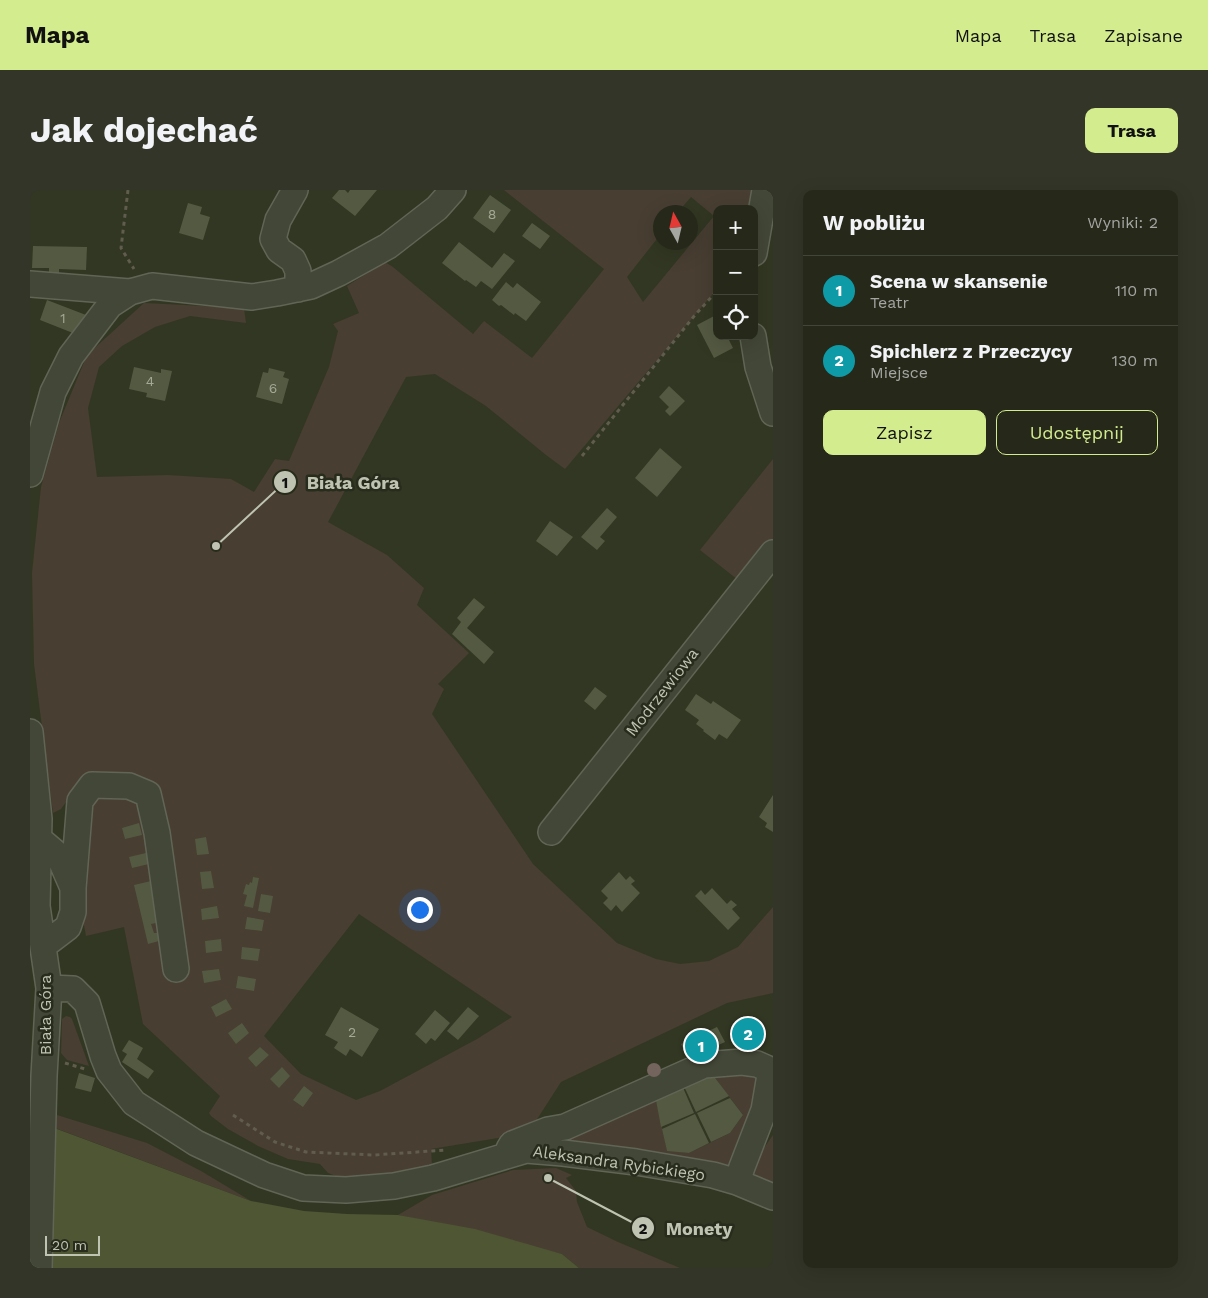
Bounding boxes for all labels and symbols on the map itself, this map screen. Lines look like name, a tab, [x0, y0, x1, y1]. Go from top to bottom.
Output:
north arrow	[653, 205, 698, 250]
house number: 8	[488, 206, 496, 222]
house number: 1	[60, 310, 66, 326]
house number: 4	[146, 373, 154, 389]
house number: 6	[269, 380, 277, 396]
callout: Biała Góra	[272, 466, 410, 499]
text: Biała Góra	[307, 472, 400, 493]
text: 1	[282, 474, 288, 492]
street label: Modrzewiowa	[622, 644, 702, 740]
your location	[407, 897, 433, 923]
street label: Biała Góra	[36, 975, 55, 1055]
pin: 2	[732, 1015, 764, 1053]
house number: 2	[348, 1024, 356, 1040]
pin: 1	[685, 1027, 717, 1065]
street label: Aleksandra Rybickiego	[532, 1142, 706, 1184]
callout: Monety	[631, 1212, 742, 1245]
text: Monety	[666, 1218, 733, 1239]
text: 2	[639, 1220, 648, 1238]
scale bar	[45, 1233, 100, 1256]

